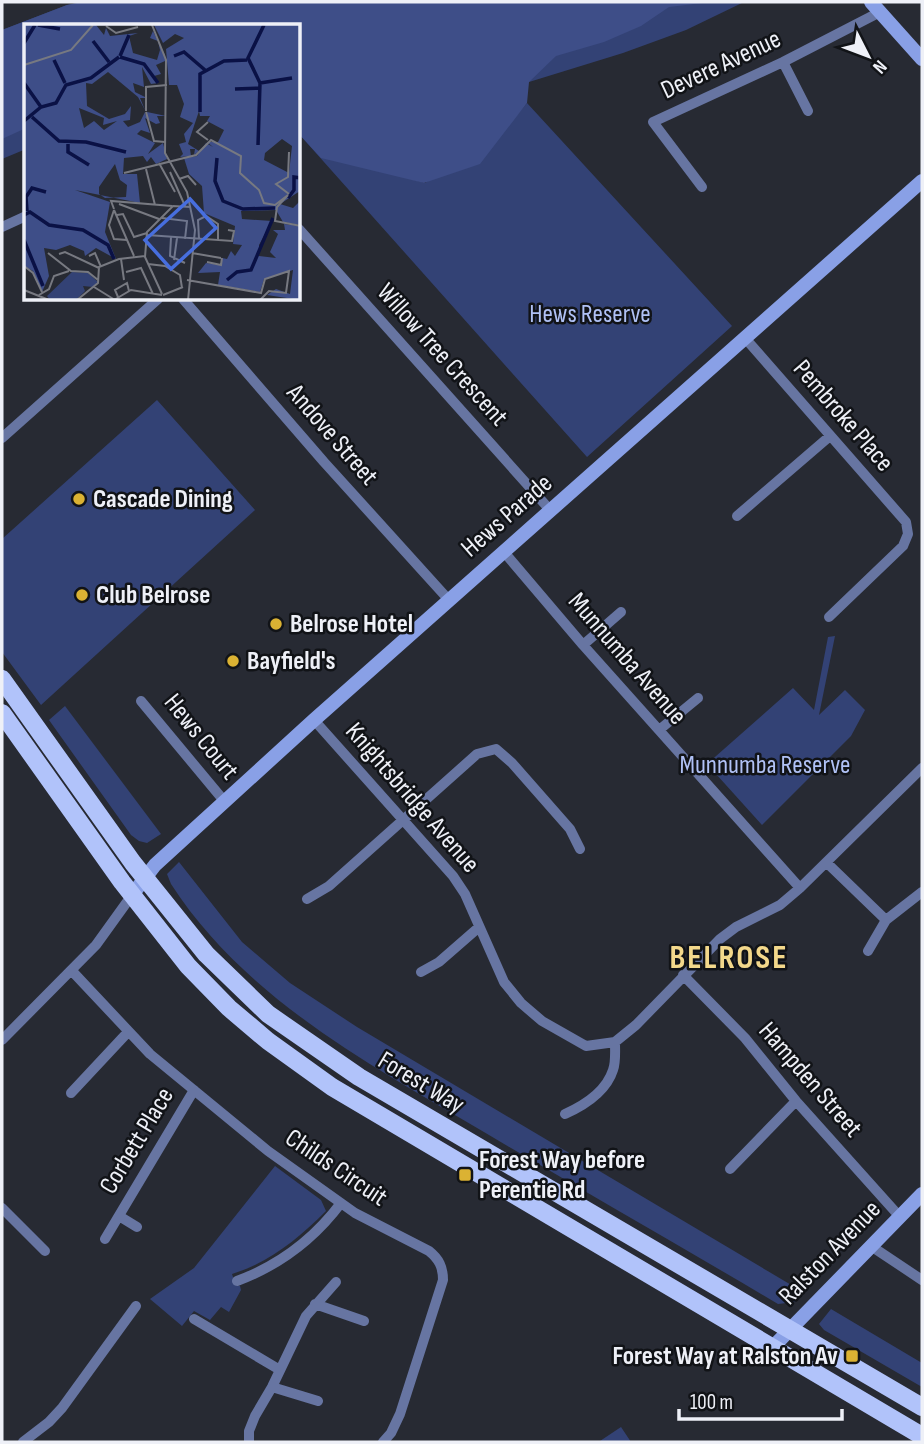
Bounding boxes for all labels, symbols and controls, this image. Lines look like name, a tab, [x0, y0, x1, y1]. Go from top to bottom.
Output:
north arrow	[833, 21, 903, 91]
inset map	[24, 24, 301, 301]
street label: Devere Avenue	[656, 24, 786, 106]
text: N	[868, 55, 891, 78]
street label: Willow Tree Crescent	[370, 277, 514, 433]
park label: Hews Reserve	[529, 299, 651, 330]
street label: Pembroke Place	[786, 354, 900, 478]
street label: Andove Street	[279, 377, 384, 492]
street label: Hews Parade	[455, 468, 559, 564]
place label: Cascade Dining	[93, 484, 233, 515]
marker: Cascade Dining	[71, 491, 87, 507]
place label: Club Belrose	[96, 580, 210, 611]
marker: Club Belrose	[74, 587, 90, 603]
street label: Munnumba Avenue	[561, 587, 693, 731]
place label: Belrose Hotel	[290, 609, 413, 640]
marker: Belrose Hotel	[268, 616, 284, 632]
place label: Bayfield's	[247, 646, 336, 677]
marker: Bayfield's	[225, 653, 241, 669]
street label: Hews Court	[157, 688, 245, 786]
street label: Knightsbridge Avenue	[338, 717, 486, 879]
park label: Munnumba Reserve	[680, 750, 850, 781]
district label: BELROSE	[669, 938, 789, 978]
street label: Hampden Street	[752, 1016, 868, 1144]
street label: Forest Way	[372, 1045, 470, 1121]
street label: Corbett Place	[93, 1082, 181, 1200]
street label: Childs Circuit	[279, 1123, 393, 1213]
place label: Forest Way before Perentie Rd	[479, 1145, 645, 1206]
marker: Forest Way before Perentie Rd	[457, 1167, 473, 1183]
street label: Ralston Avenue	[773, 1194, 887, 1312]
place label: Forest Way at Ralston Av	[612, 1341, 838, 1372]
marker: Forest Way at Ralston Av	[844, 1348, 860, 1364]
scale bar	[679, 1378, 842, 1422]
text: 100 m	[690, 1390, 733, 1415]

